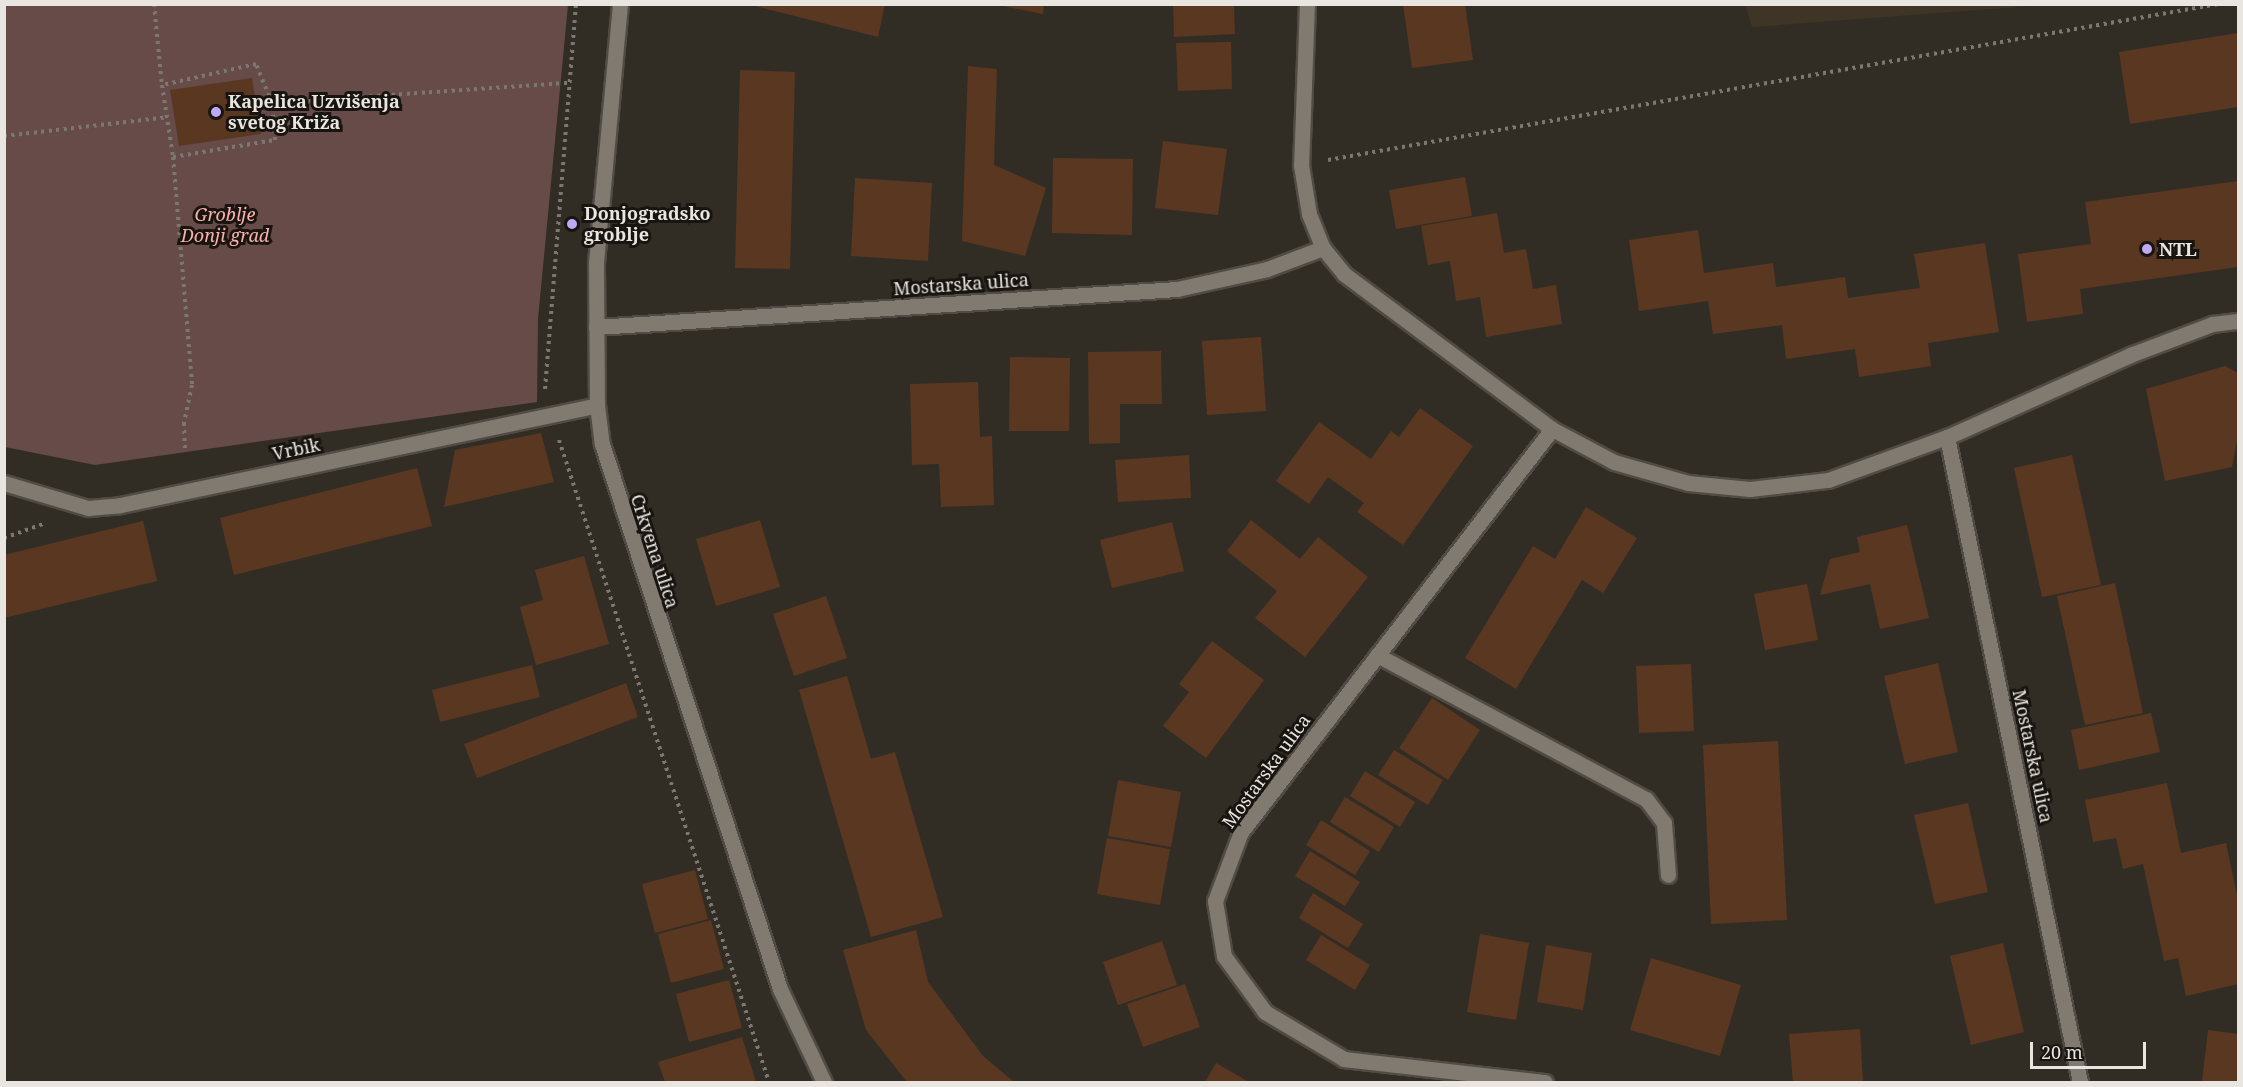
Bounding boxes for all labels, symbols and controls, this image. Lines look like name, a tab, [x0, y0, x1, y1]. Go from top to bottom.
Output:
place label: Kapelica Uzvišenja svetog Križa	[228, 91, 400, 134]
marker: Kapelica Uzvišenja svetog Križa	[209, 105, 223, 119]
place label: Donjogradsko groblje	[584, 203, 711, 246]
park label: Groblje Donji grad	[181, 204, 269, 246]
marker: Donjogradsko groblje	[565, 217, 579, 231]
place label: NTL	[2159, 238, 2197, 260]
marker: NTL	[2140, 242, 2154, 256]
street label: Mostarska ulica	[893, 268, 1029, 300]
street label: Vrbik	[270, 433, 322, 465]
street label: Crkvena ulica	[626, 491, 684, 611]
street label: Mostarska ulica	[2008, 687, 2058, 825]
street label: Mostarska ulica	[1217, 710, 1315, 832]
scale bar	[2033, 1030, 2148, 1068]
text: 20 m	[2041, 1040, 2083, 1064]

